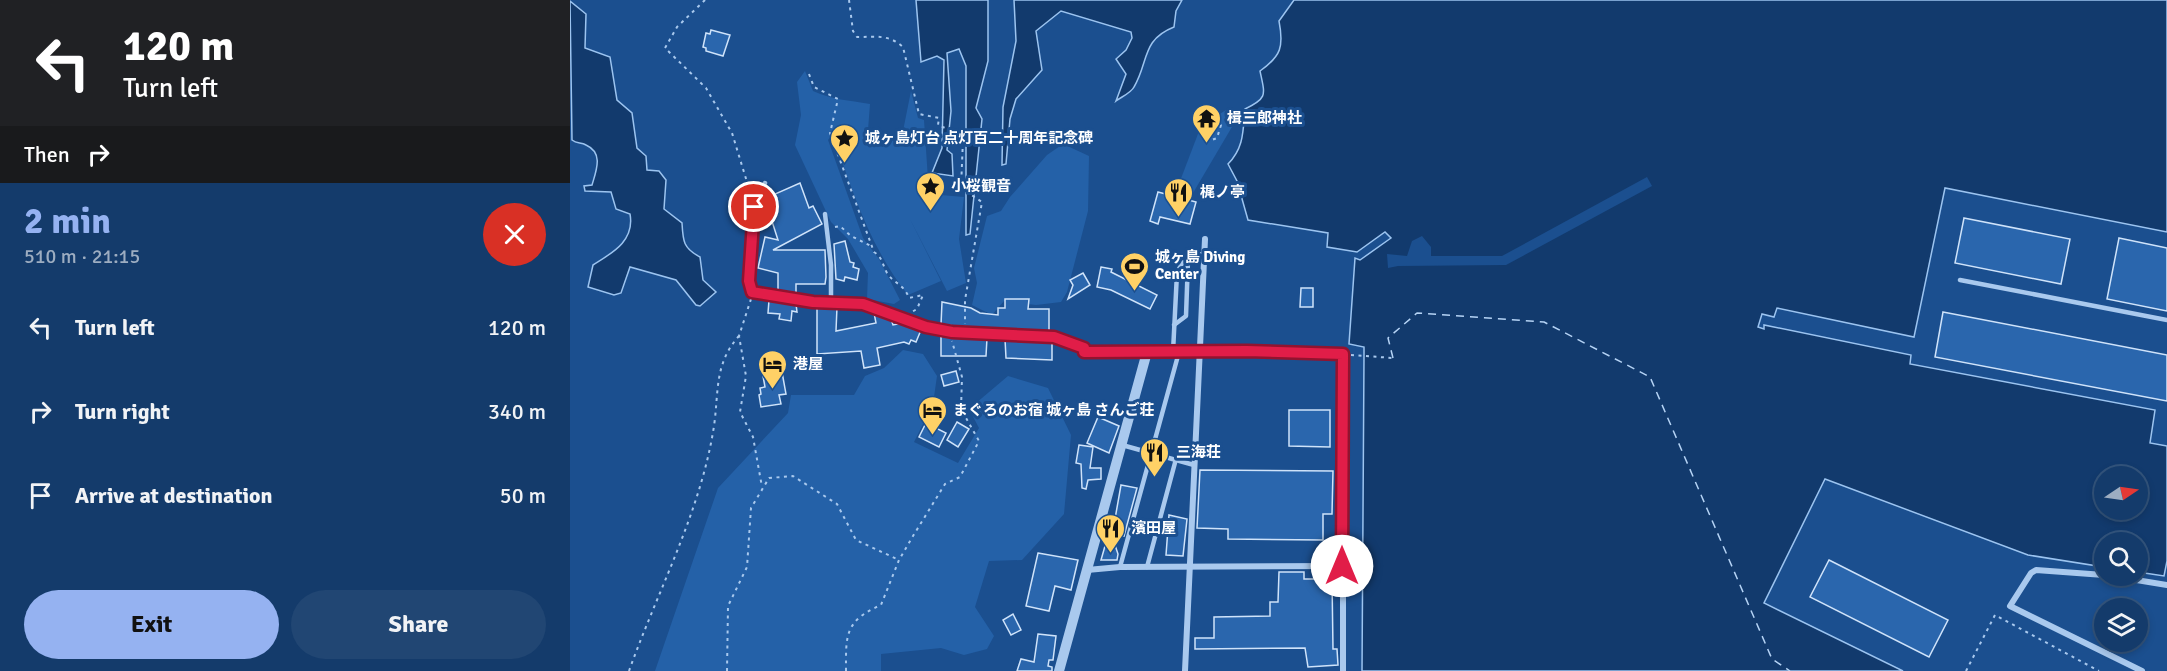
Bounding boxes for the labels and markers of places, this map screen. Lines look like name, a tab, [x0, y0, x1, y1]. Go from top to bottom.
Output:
temple icon: 楫三郎神社	[1190, 102, 1222, 144]
place label: 楫三郎神社	[1227, 109, 1302, 127]
place icon: 城ヶ島灯台 点灯百二十周年記念碑	[828, 122, 860, 164]
place label: 城ヶ島灯台 点灯百二十周年記念碑	[865, 129, 1093, 147]
place icon: 小桜観音	[914, 170, 946, 212]
restaurant icon: 梶ノ亭	[1163, 176, 1195, 218]
place label: 小桜観音	[951, 177, 1011, 195]
pin	[728, 181, 779, 232]
place label: 梶ノ亭	[1200, 183, 1245, 201]
place label: 城ヶ島 Diving Center	[1155, 248, 1245, 283]
sports icon: 城ヶ島 Diving Center	[1118, 250, 1150, 292]
hotel icon: 港屋	[756, 348, 788, 390]
place label: 港屋	[793, 355, 823, 373]
hotel icon: まぐろのお宿 城ヶ島 さんご荘	[916, 394, 948, 436]
place label: まぐろのお宿 城ヶ島 さんご荘	[953, 401, 1155, 419]
restaurant icon: 三海荘	[1139, 436, 1171, 478]
place label: 三海荘	[1176, 443, 1221, 461]
restaurant icon: 濱田屋	[1094, 512, 1126, 554]
place label: 濱田屋	[1131, 519, 1176, 537]

